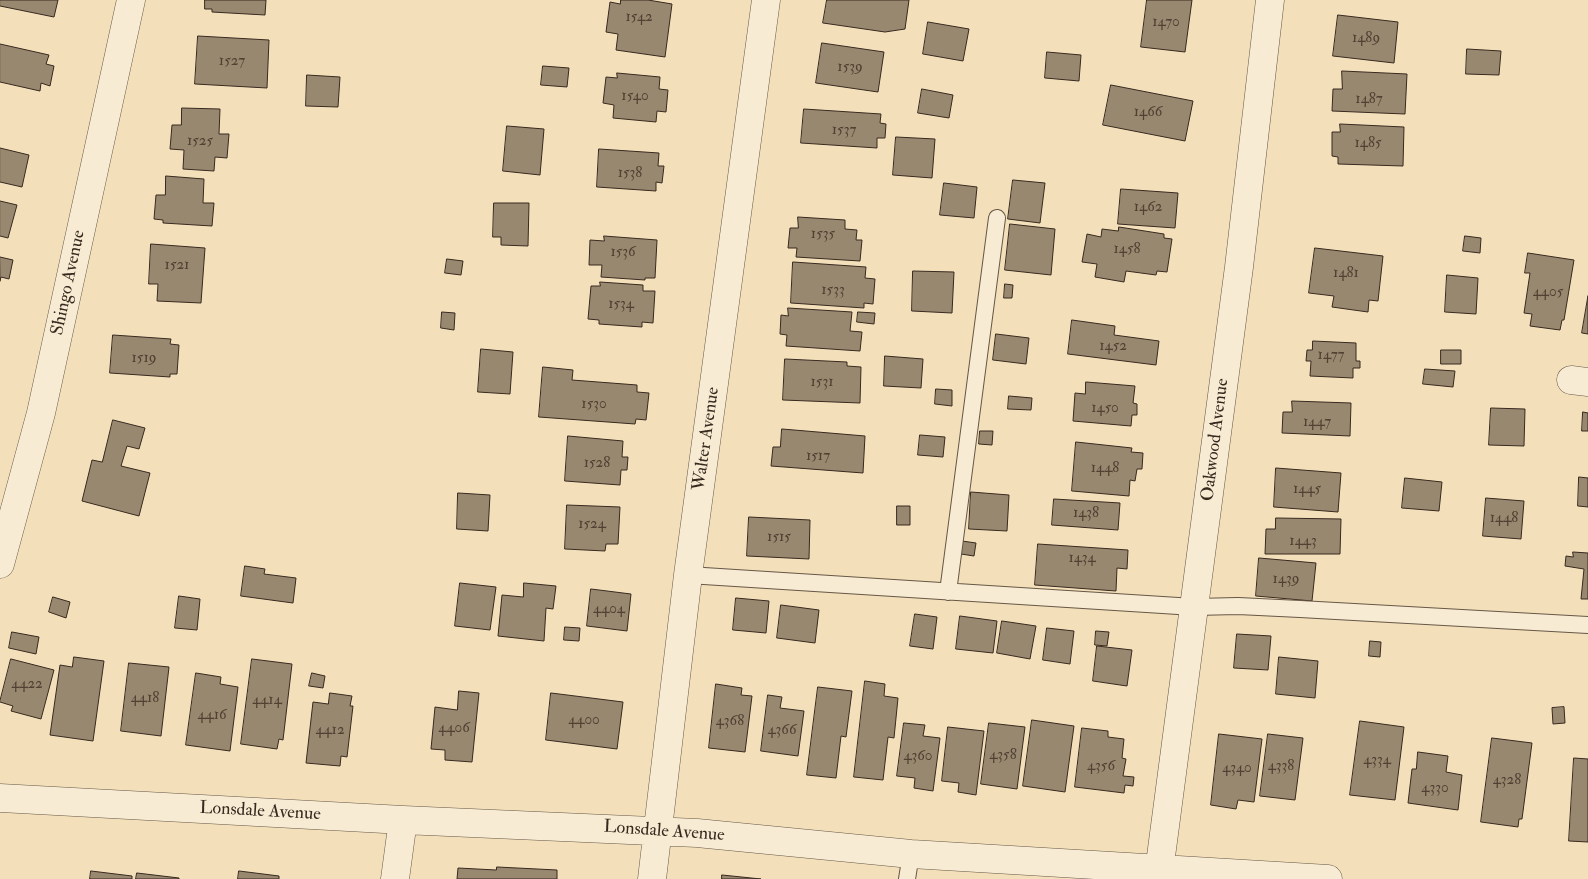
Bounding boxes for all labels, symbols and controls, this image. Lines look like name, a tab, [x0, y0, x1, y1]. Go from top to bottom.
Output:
house number: 1542	[625, 9, 653, 27]
house number: 1470	[1152, 14, 1180, 32]
house number: 1489	[1352, 30, 1380, 48]
house number: 1527	[219, 53, 245, 71]
house number: 1539	[837, 59, 863, 77]
house number: 1540	[621, 88, 649, 106]
house number: 1487	[1355, 91, 1383, 109]
house number: 1466	[1134, 104, 1162, 122]
house number: 1537	[832, 122, 856, 140]
house number: 1525	[187, 133, 213, 151]
house number: 1485	[1354, 135, 1382, 153]
house number: 1538	[618, 165, 642, 183]
house number: 1462	[1134, 199, 1162, 217]
house number: 1535	[811, 226, 835, 244]
street label: Shingo Avenue	[47, 228, 91, 338]
house number: 1458	[1113, 241, 1141, 259]
house number: 1536	[610, 244, 636, 262]
house number: 1521	[165, 257, 189, 275]
house number: 1481	[1333, 265, 1359, 283]
house number: 1533	[821, 282, 845, 300]
house number: 4405	[1533, 284, 1563, 302]
house number: 1534	[608, 296, 634, 314]
house number: 1452	[1099, 338, 1127, 356]
house number: 1477	[1318, 347, 1344, 365]
house number: 1519	[132, 350, 156, 368]
house number: 1531	[810, 374, 834, 392]
street label: Oakwood Avenue	[1198, 377, 1234, 503]
street label: Walter Avenue	[689, 386, 725, 492]
house number: 1530	[581, 396, 607, 414]
house number: 1450	[1091, 400, 1119, 418]
house number: 1447	[1303, 414, 1331, 432]
house number: 1517	[806, 448, 830, 466]
house number: 1528	[584, 455, 610, 473]
house number: 1448	[1091, 460, 1119, 478]
house number: 1445	[1293, 481, 1321, 499]
house number: 1438	[1073, 505, 1099, 523]
house number: 1448	[1490, 510, 1518, 528]
house number: 1524	[578, 516, 606, 534]
house number: 1515	[767, 529, 791, 547]
house number: 1443	[1289, 533, 1317, 551]
house number: 1434	[1068, 550, 1096, 568]
house number: 1439	[1273, 571, 1299, 589]
house number: 4404	[593, 601, 625, 619]
house number: 4422	[11, 676, 43, 694]
house number: 4418	[131, 690, 159, 708]
house number: 4414	[252, 692, 282, 710]
house number: 4416	[197, 707, 227, 725]
house number: 4400	[568, 712, 600, 730]
house number: 4368	[716, 713, 744, 731]
house number: 4406	[438, 720, 470, 738]
house number: 4412	[315, 722, 345, 740]
house number: 4366	[768, 722, 796, 740]
house number: 4358	[989, 747, 1017, 765]
house number: 4360	[903, 748, 933, 766]
house number: 4334	[1363, 752, 1391, 770]
house number: 4356	[1087, 758, 1115, 776]
house number: 4338	[1268, 758, 1294, 776]
house number: 4340	[1222, 760, 1252, 778]
house number: 4328	[1493, 772, 1521, 790]
house number: 4330	[1421, 780, 1449, 798]
street label: Lonsdale Avenue	[199, 798, 321, 826]
street label: Lonsdale Avenue	[603, 817, 725, 847]

